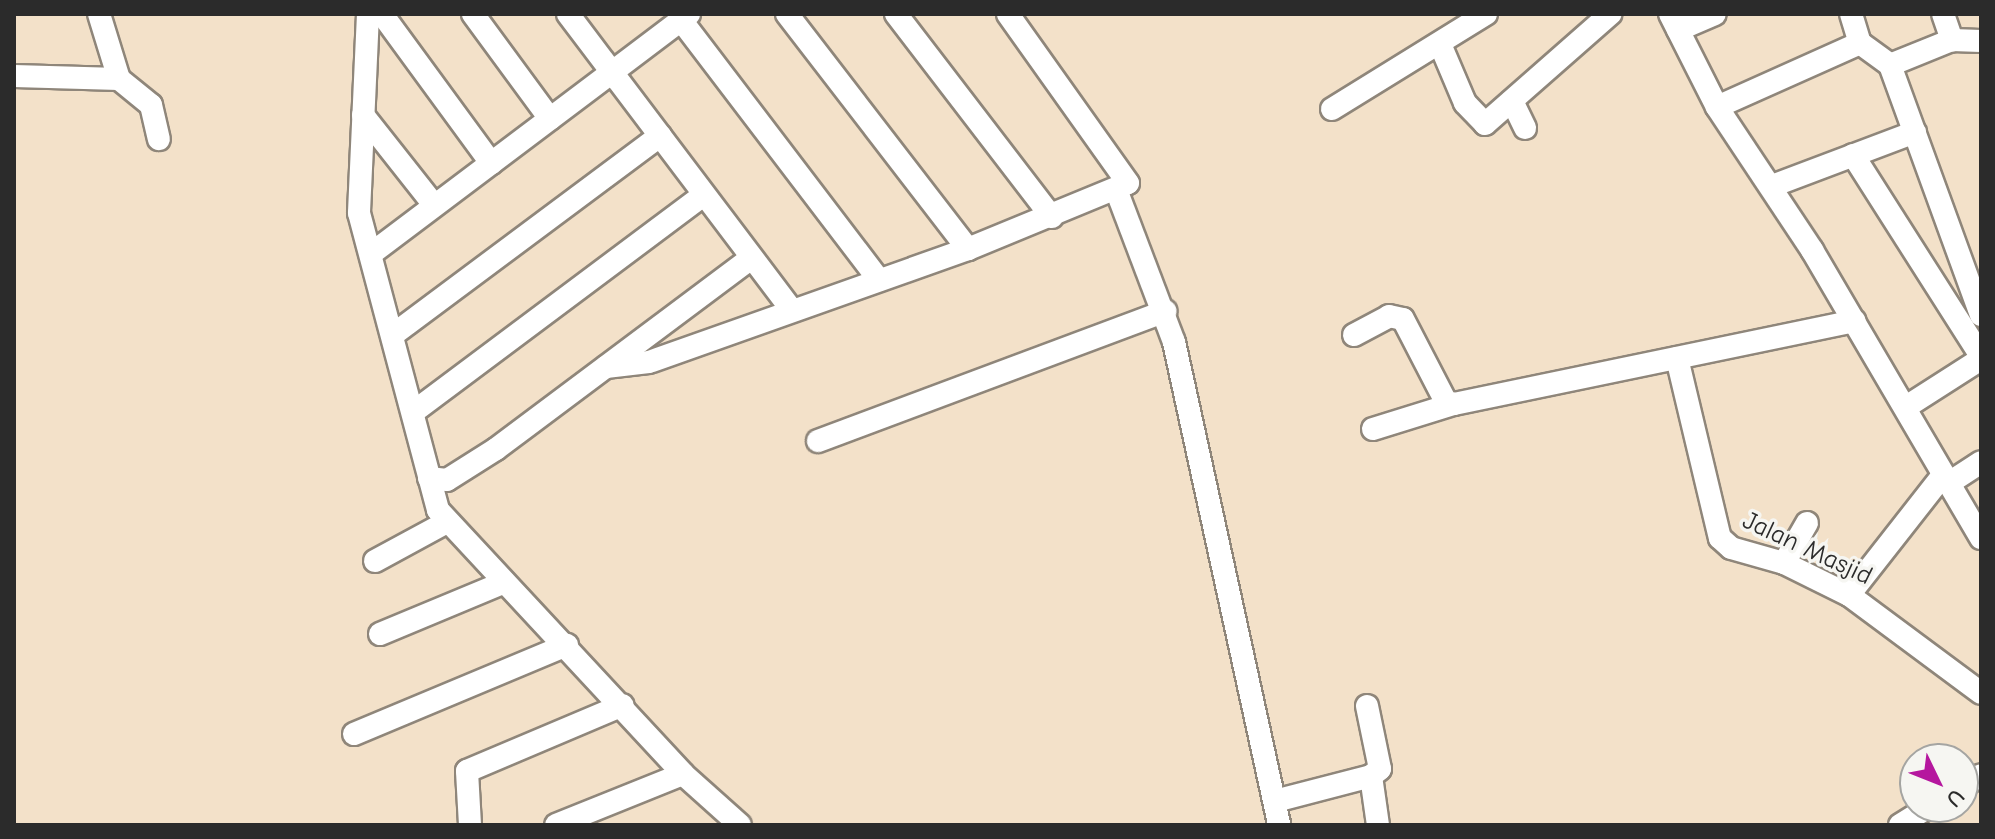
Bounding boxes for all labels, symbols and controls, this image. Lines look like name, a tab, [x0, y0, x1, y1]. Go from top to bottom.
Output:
street label: Jalan Masjid	[1737, 505, 1877, 593]
north arrow	[1899, 743, 1979, 823]
text: U	[1941, 784, 1970, 812]

